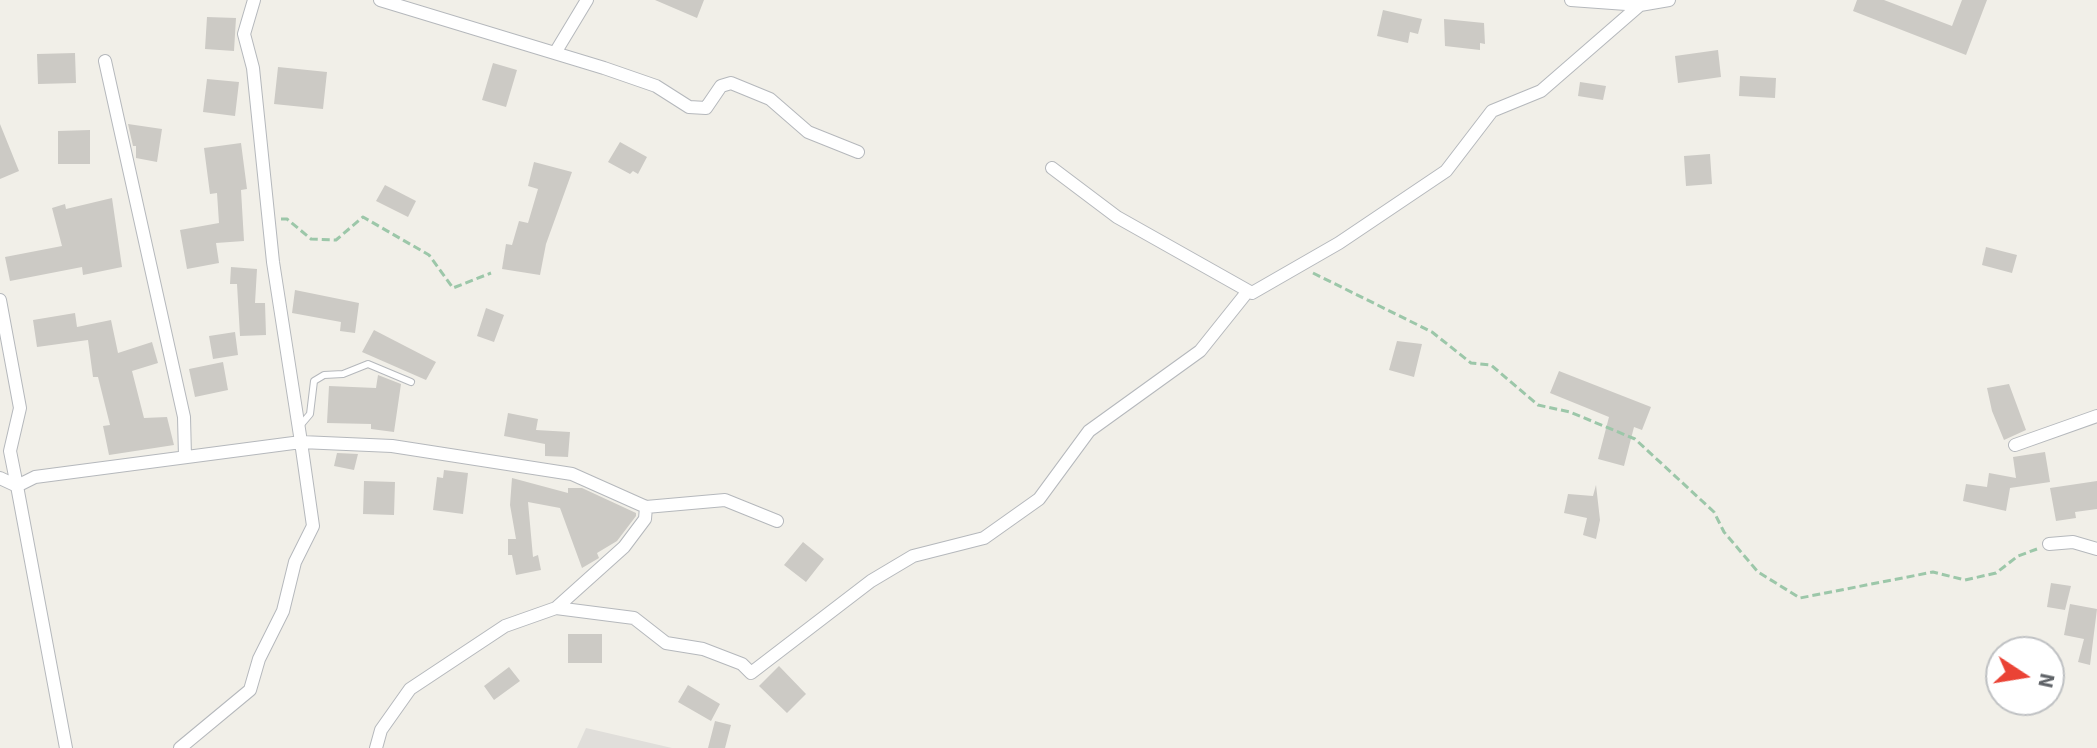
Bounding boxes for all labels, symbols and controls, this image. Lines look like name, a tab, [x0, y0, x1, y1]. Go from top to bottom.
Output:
north arrow	[1985, 636, 2065, 716]
text: N	[2029, 670, 2064, 691]

